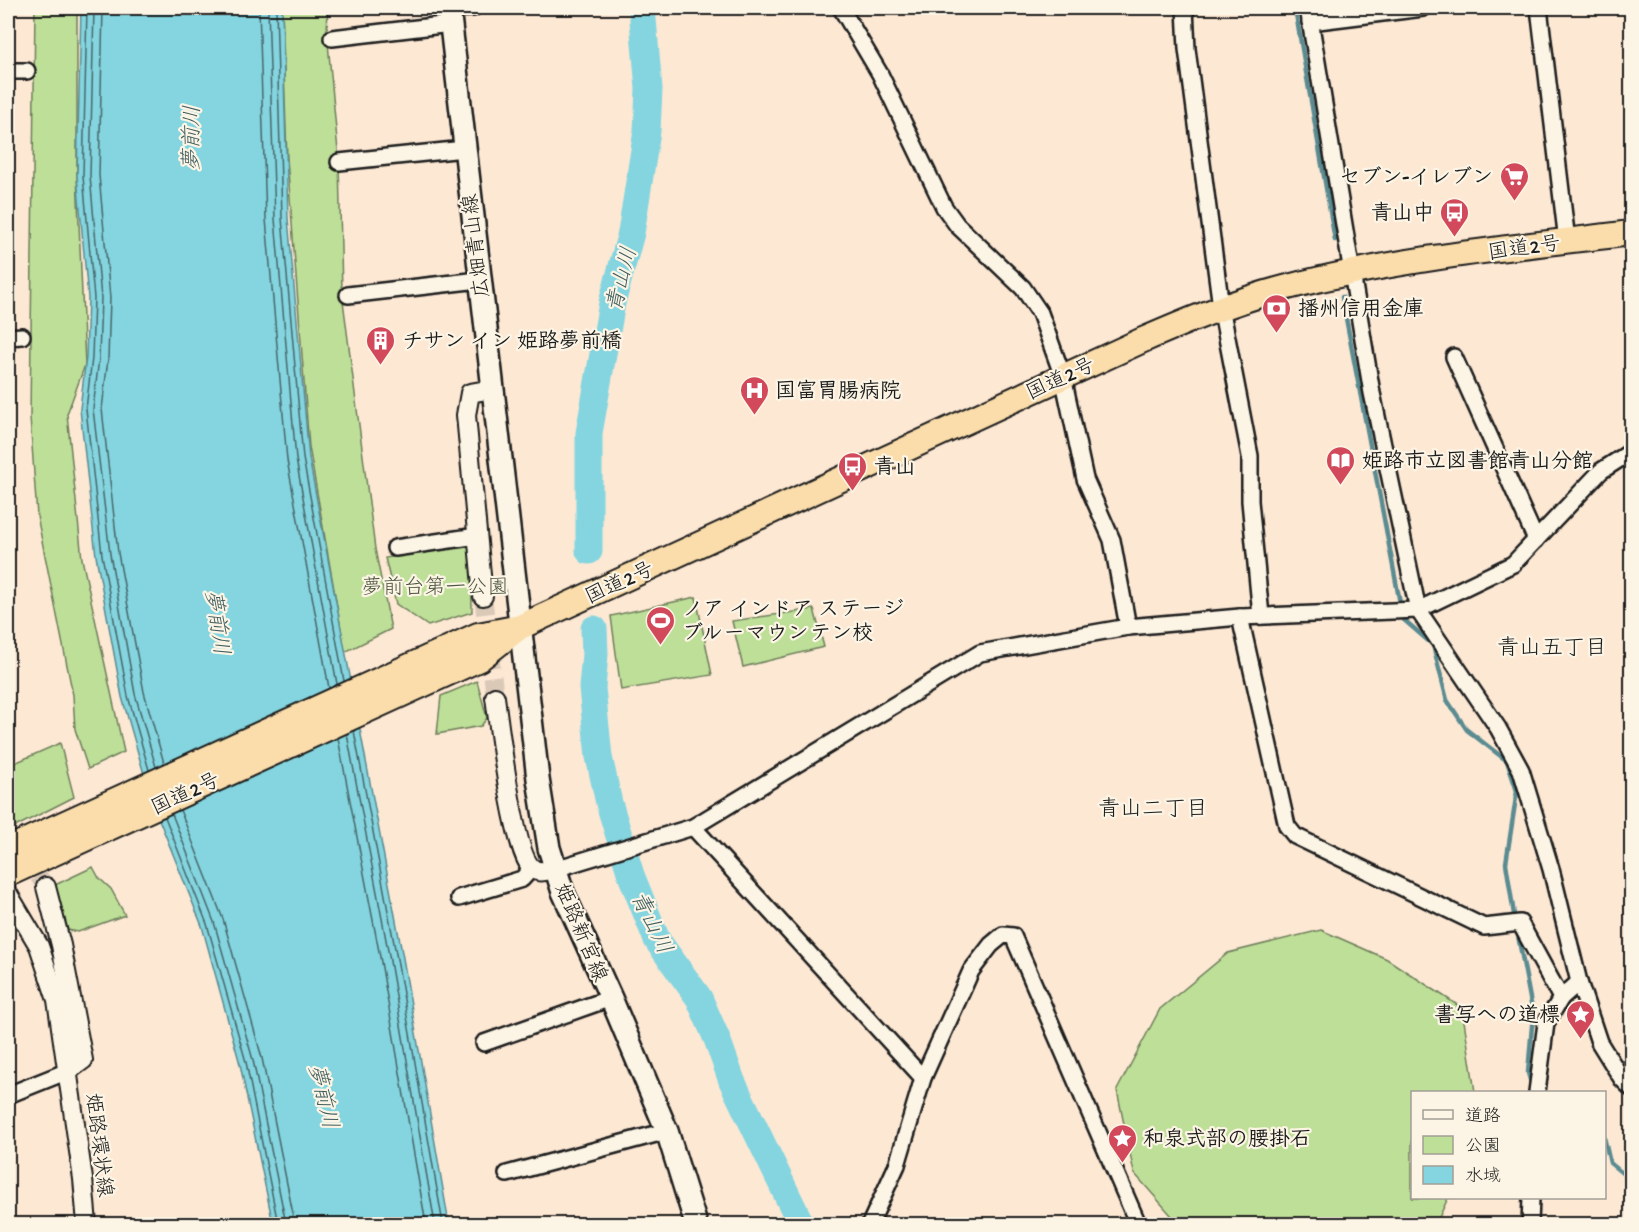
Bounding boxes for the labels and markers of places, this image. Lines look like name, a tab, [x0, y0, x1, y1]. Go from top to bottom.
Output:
supermarket icon: セブン-イレブン	[1498, 160, 1530, 202]
place label: セブン-イレブン	[1339, 166, 1493, 192]
bus stop icon: 青山中	[1439, 196, 1471, 238]
place label: 青山中	[1371, 201, 1434, 228]
bank icon: 播州信用金庫	[1261, 292, 1293, 334]
place label: 播州信用金庫	[1298, 297, 1424, 324]
building icon: チサン イン 姫路夢前橋	[365, 324, 397, 366]
place label: チサン イン 姫路夢前橋	[402, 329, 622, 356]
hospital icon: 国富胃腸病院	[738, 374, 770, 416]
place label: 国富胃腸病院	[775, 379, 901, 406]
library icon: 姫路市立図書館青山分館	[1325, 444, 1357, 486]
place label: 姫路市立図書館青山分館	[1362, 449, 1593, 476]
bus stop icon: 青山	[837, 450, 869, 492]
place label: 青山	[874, 455, 916, 482]
place label: ノア インドア ステージ ブルーマウンテン校	[682, 598, 904, 648]
sports icon: ノア インドア ステージ ブルーマウンテン校	[645, 604, 677, 646]
place icon: 書写への道標	[1565, 998, 1597, 1040]
place label: 書写への道標	[1434, 1003, 1560, 1030]
place icon: 和泉式部の腰掛石	[1106, 1122, 1138, 1164]
place label: 和泉式部の腰掛石	[1143, 1127, 1311, 1154]

